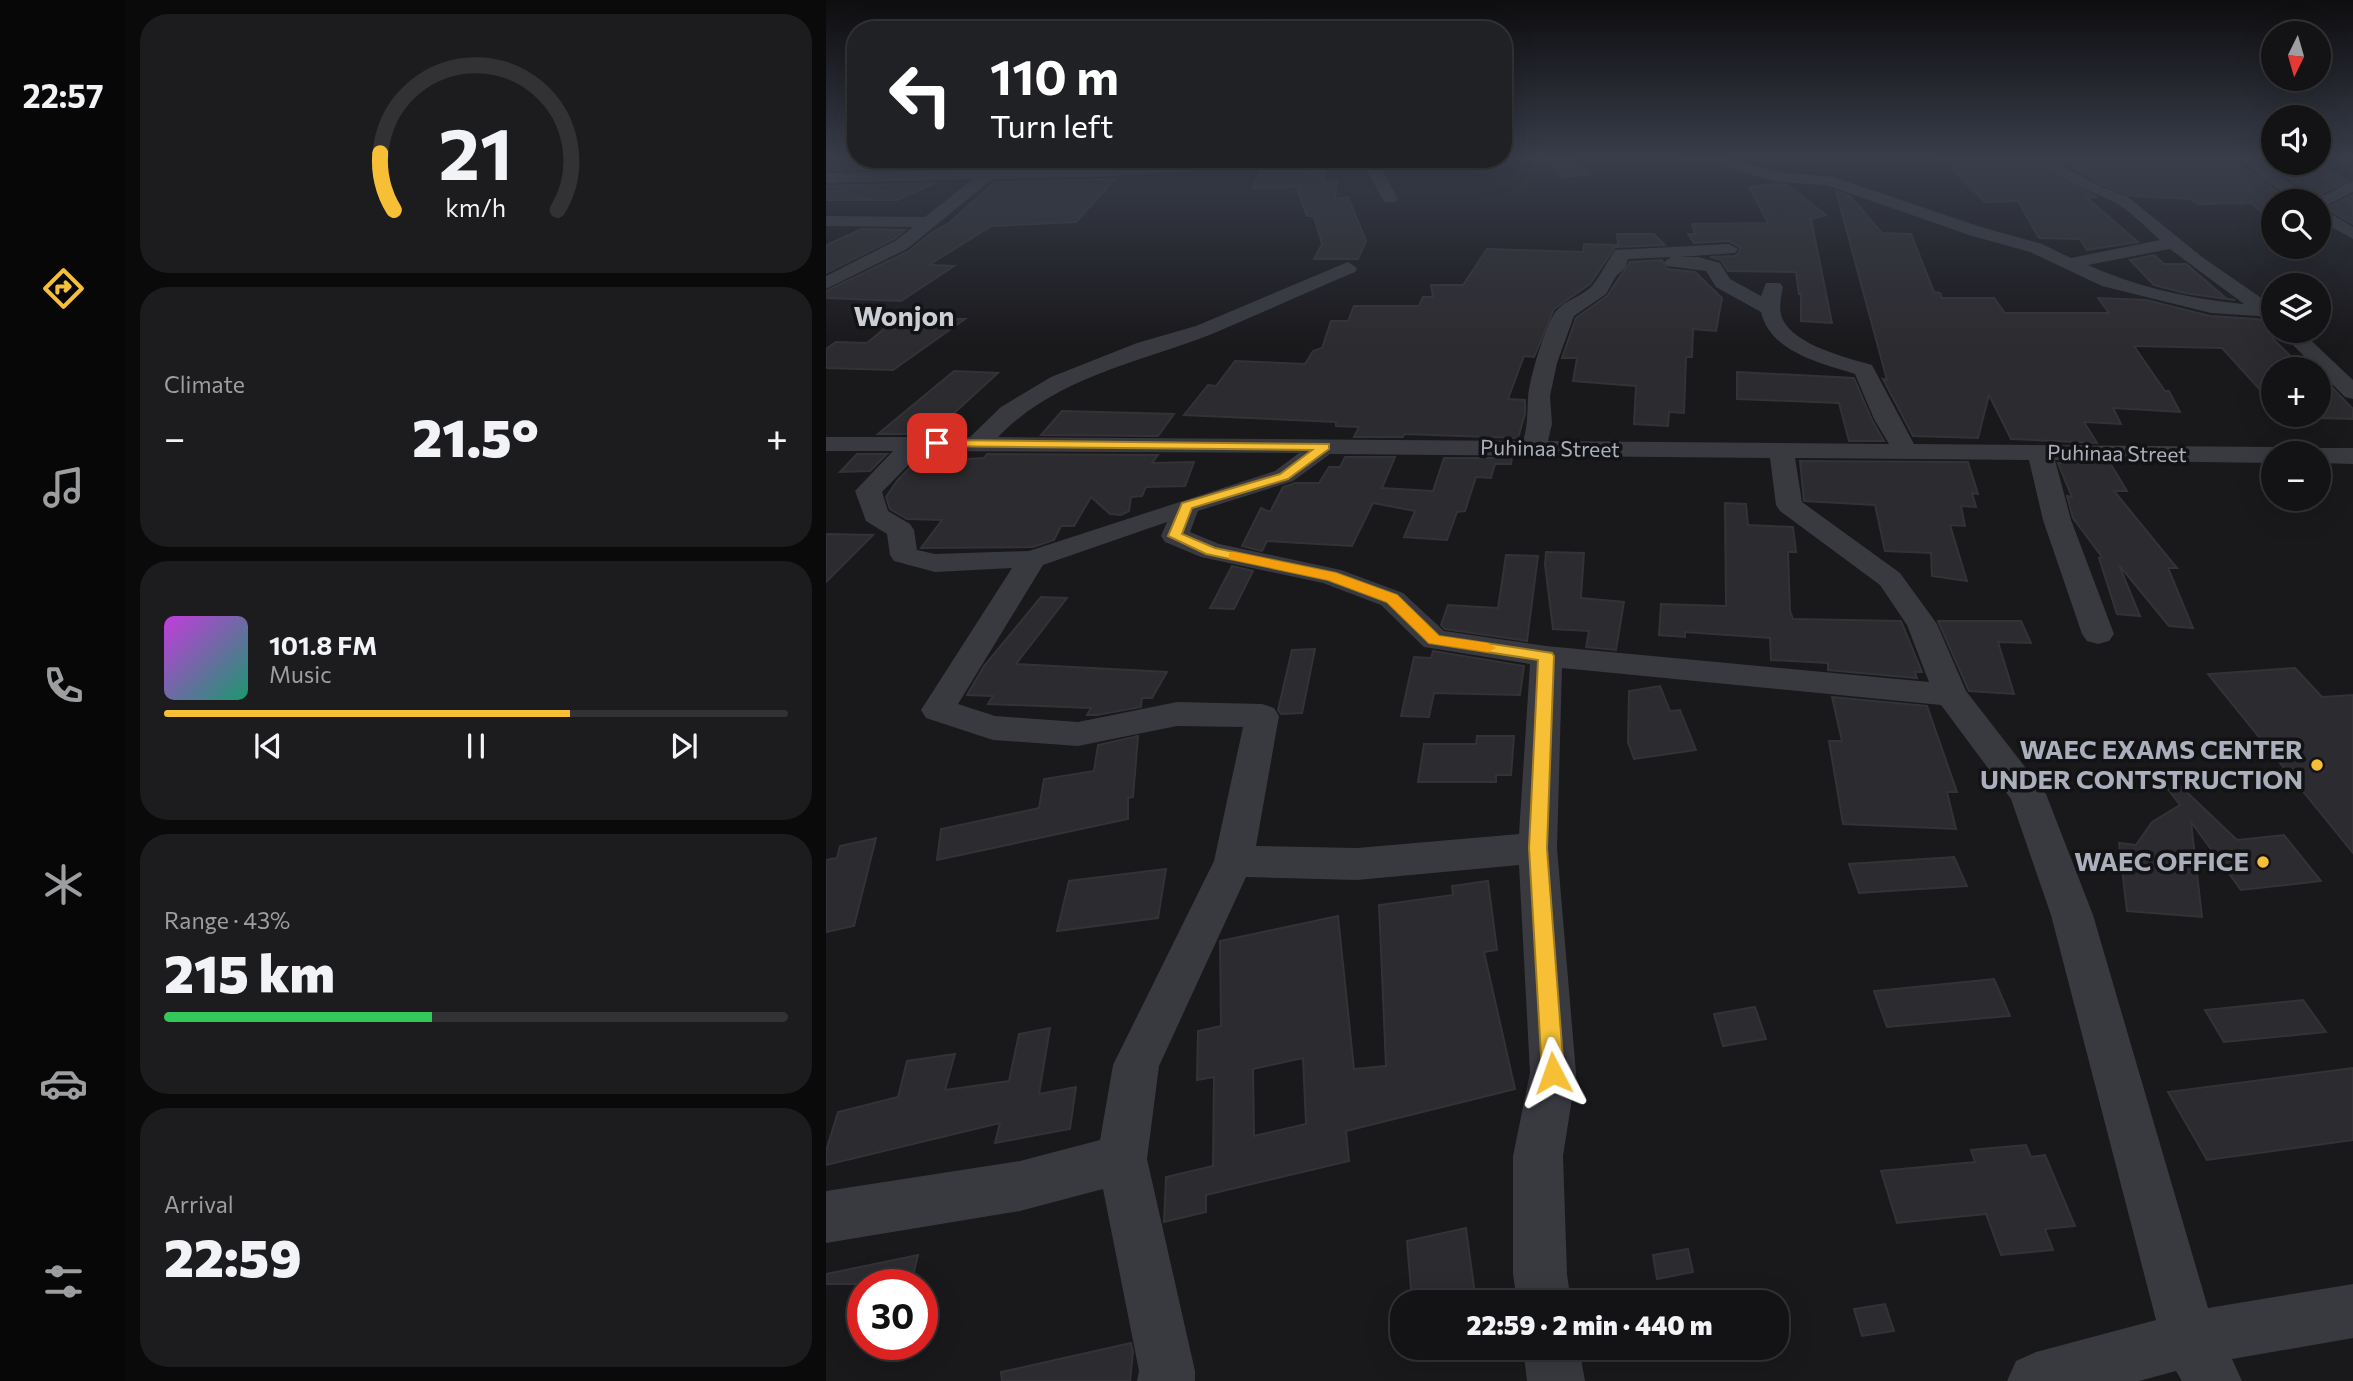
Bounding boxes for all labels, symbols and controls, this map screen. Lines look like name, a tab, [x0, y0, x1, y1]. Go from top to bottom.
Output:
north arrow	[2261, 21, 2331, 91]
map controls	[2261, 21, 2331, 511]
text: 110 m	[990, 45, 1119, 105]
icon: left	[875, 49, 966, 140]
text: 22:57	[22, 75, 104, 115]
text: Turn left	[990, 105, 1114, 145]
button: sound	[2261, 105, 2331, 175]
text: 21	[439, 106, 513, 195]
button: search	[2261, 189, 2331, 259]
text: km/h	[446, 192, 506, 222]
icon: directions	[39, 264, 88, 313]
button: layers	[2261, 273, 2331, 343]
district label: Wonjon	[854, 298, 954, 332]
button: +	[2261, 357, 2331, 427]
text: Climate	[164, 370, 245, 398]
text: 21.5°	[412, 404, 539, 468]
text: −	[164, 413, 186, 460]
text: +	[766, 413, 788, 460]
pin	[907, 413, 967, 473]
icon: arrive	[918, 424, 956, 462]
street label: Puhinaa Street	[1480, 434, 1620, 461]
street label: Puhinaa Street	[2047, 439, 2187, 466]
button: −	[2261, 441, 2331, 511]
icon: music	[39, 463, 88, 512]
text: 101.8 FM	[269, 629, 377, 660]
text: Music	[269, 660, 332, 688]
icon: phone	[39, 661, 88, 710]
icon: previous	[249, 727, 287, 765]
icon: pause	[457, 727, 495, 765]
icon: next	[665, 727, 703, 765]
place label: WAEC EXAMS CENTER UNDER CONTSTRUCTION	[1980, 733, 2303, 794]
marker: WAEC EXAMS CENTER UNDER CONTSTRUCTION	[2309, 757, 2325, 773]
place label: WAEC OFFICE	[2074, 845, 2249, 876]
marker: WAEC OFFICE	[2255, 854, 2271, 870]
icon: climate	[39, 860, 88, 909]
text: Range · 43%	[164, 906, 290, 934]
text: 215 km	[164, 940, 335, 1004]
position arrow	[1516, 1036, 1590, 1110]
icon: car	[39, 1059, 88, 1108]
text: Arrival	[164, 1190, 234, 1218]
text: 22:59	[164, 1224, 302, 1288]
icon: filters	[39, 1257, 88, 1306]
speed limit sign: 30	[847, 1269, 938, 1360]
text: 22:59 · 2 min · 440 m	[1467, 1309, 1712, 1340]

